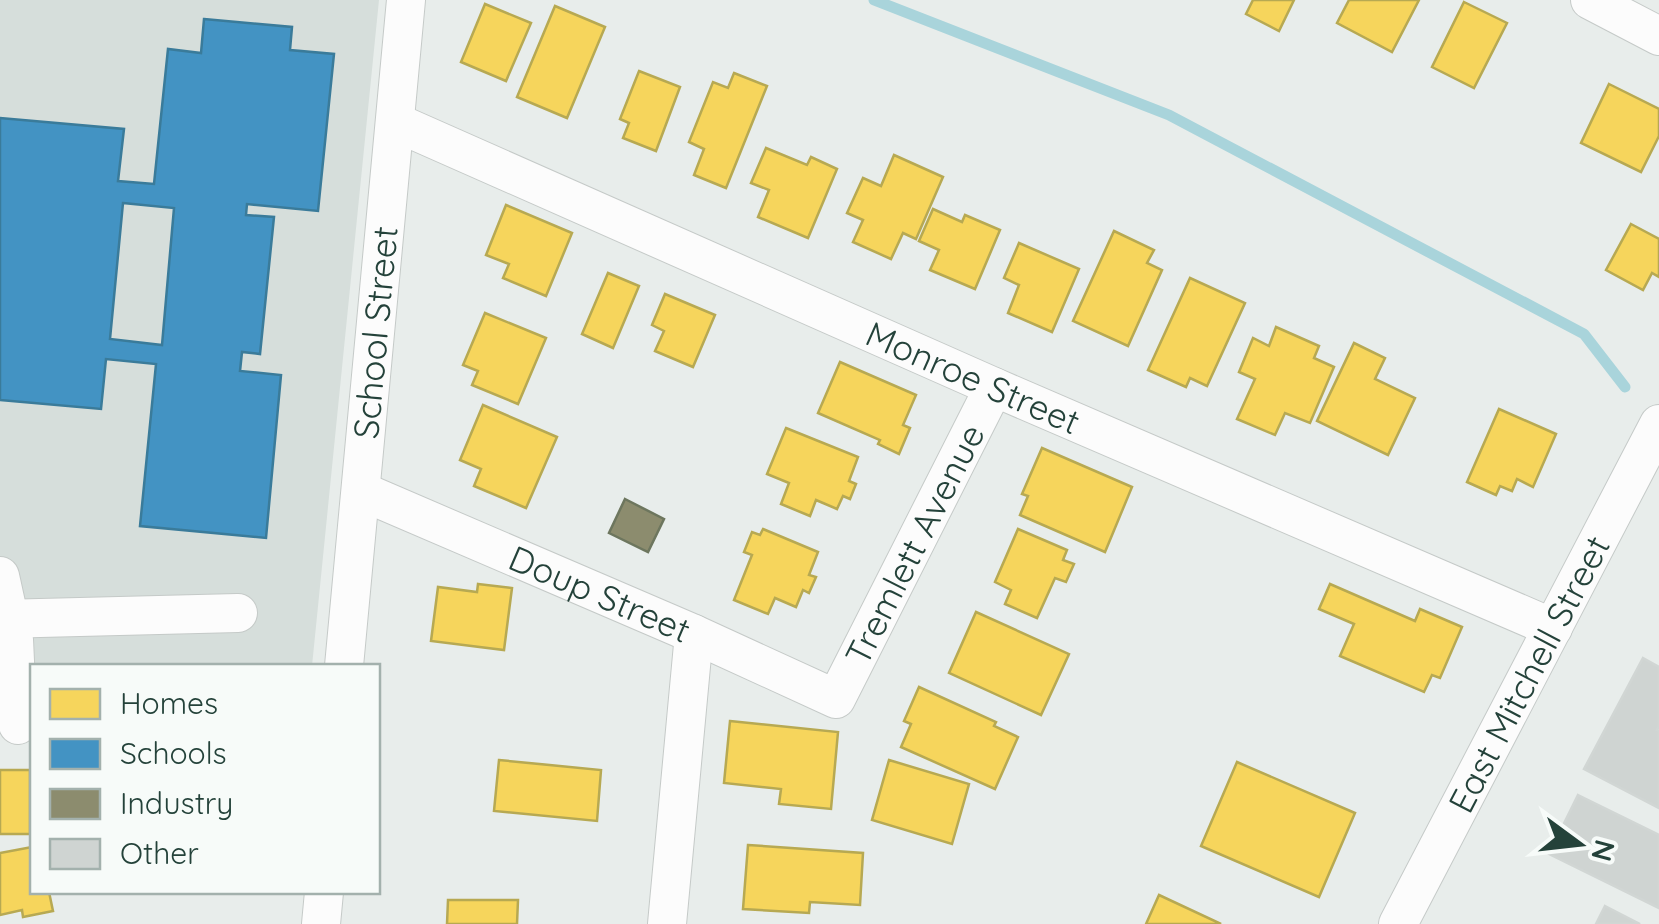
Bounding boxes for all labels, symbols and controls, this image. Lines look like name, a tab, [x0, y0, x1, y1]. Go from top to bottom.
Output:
street label: School Street	[343, 224, 407, 441]
street label: Monroe Street	[859, 311, 1087, 443]
street label: Tremlett Avenue	[835, 417, 994, 672]
street label: East Mitchell Street	[1438, 528, 1619, 820]
street label: Doup Street	[503, 535, 697, 652]
legend	[30, 664, 380, 894]
text: Homes	[120, 684, 218, 722]
text: Schools	[120, 734, 227, 772]
text: Industry	[120, 784, 233, 822]
north arrow	[1529, 794, 1629, 894]
text: Other	[120, 834, 199, 872]
text: N	[1584, 836, 1623, 865]

